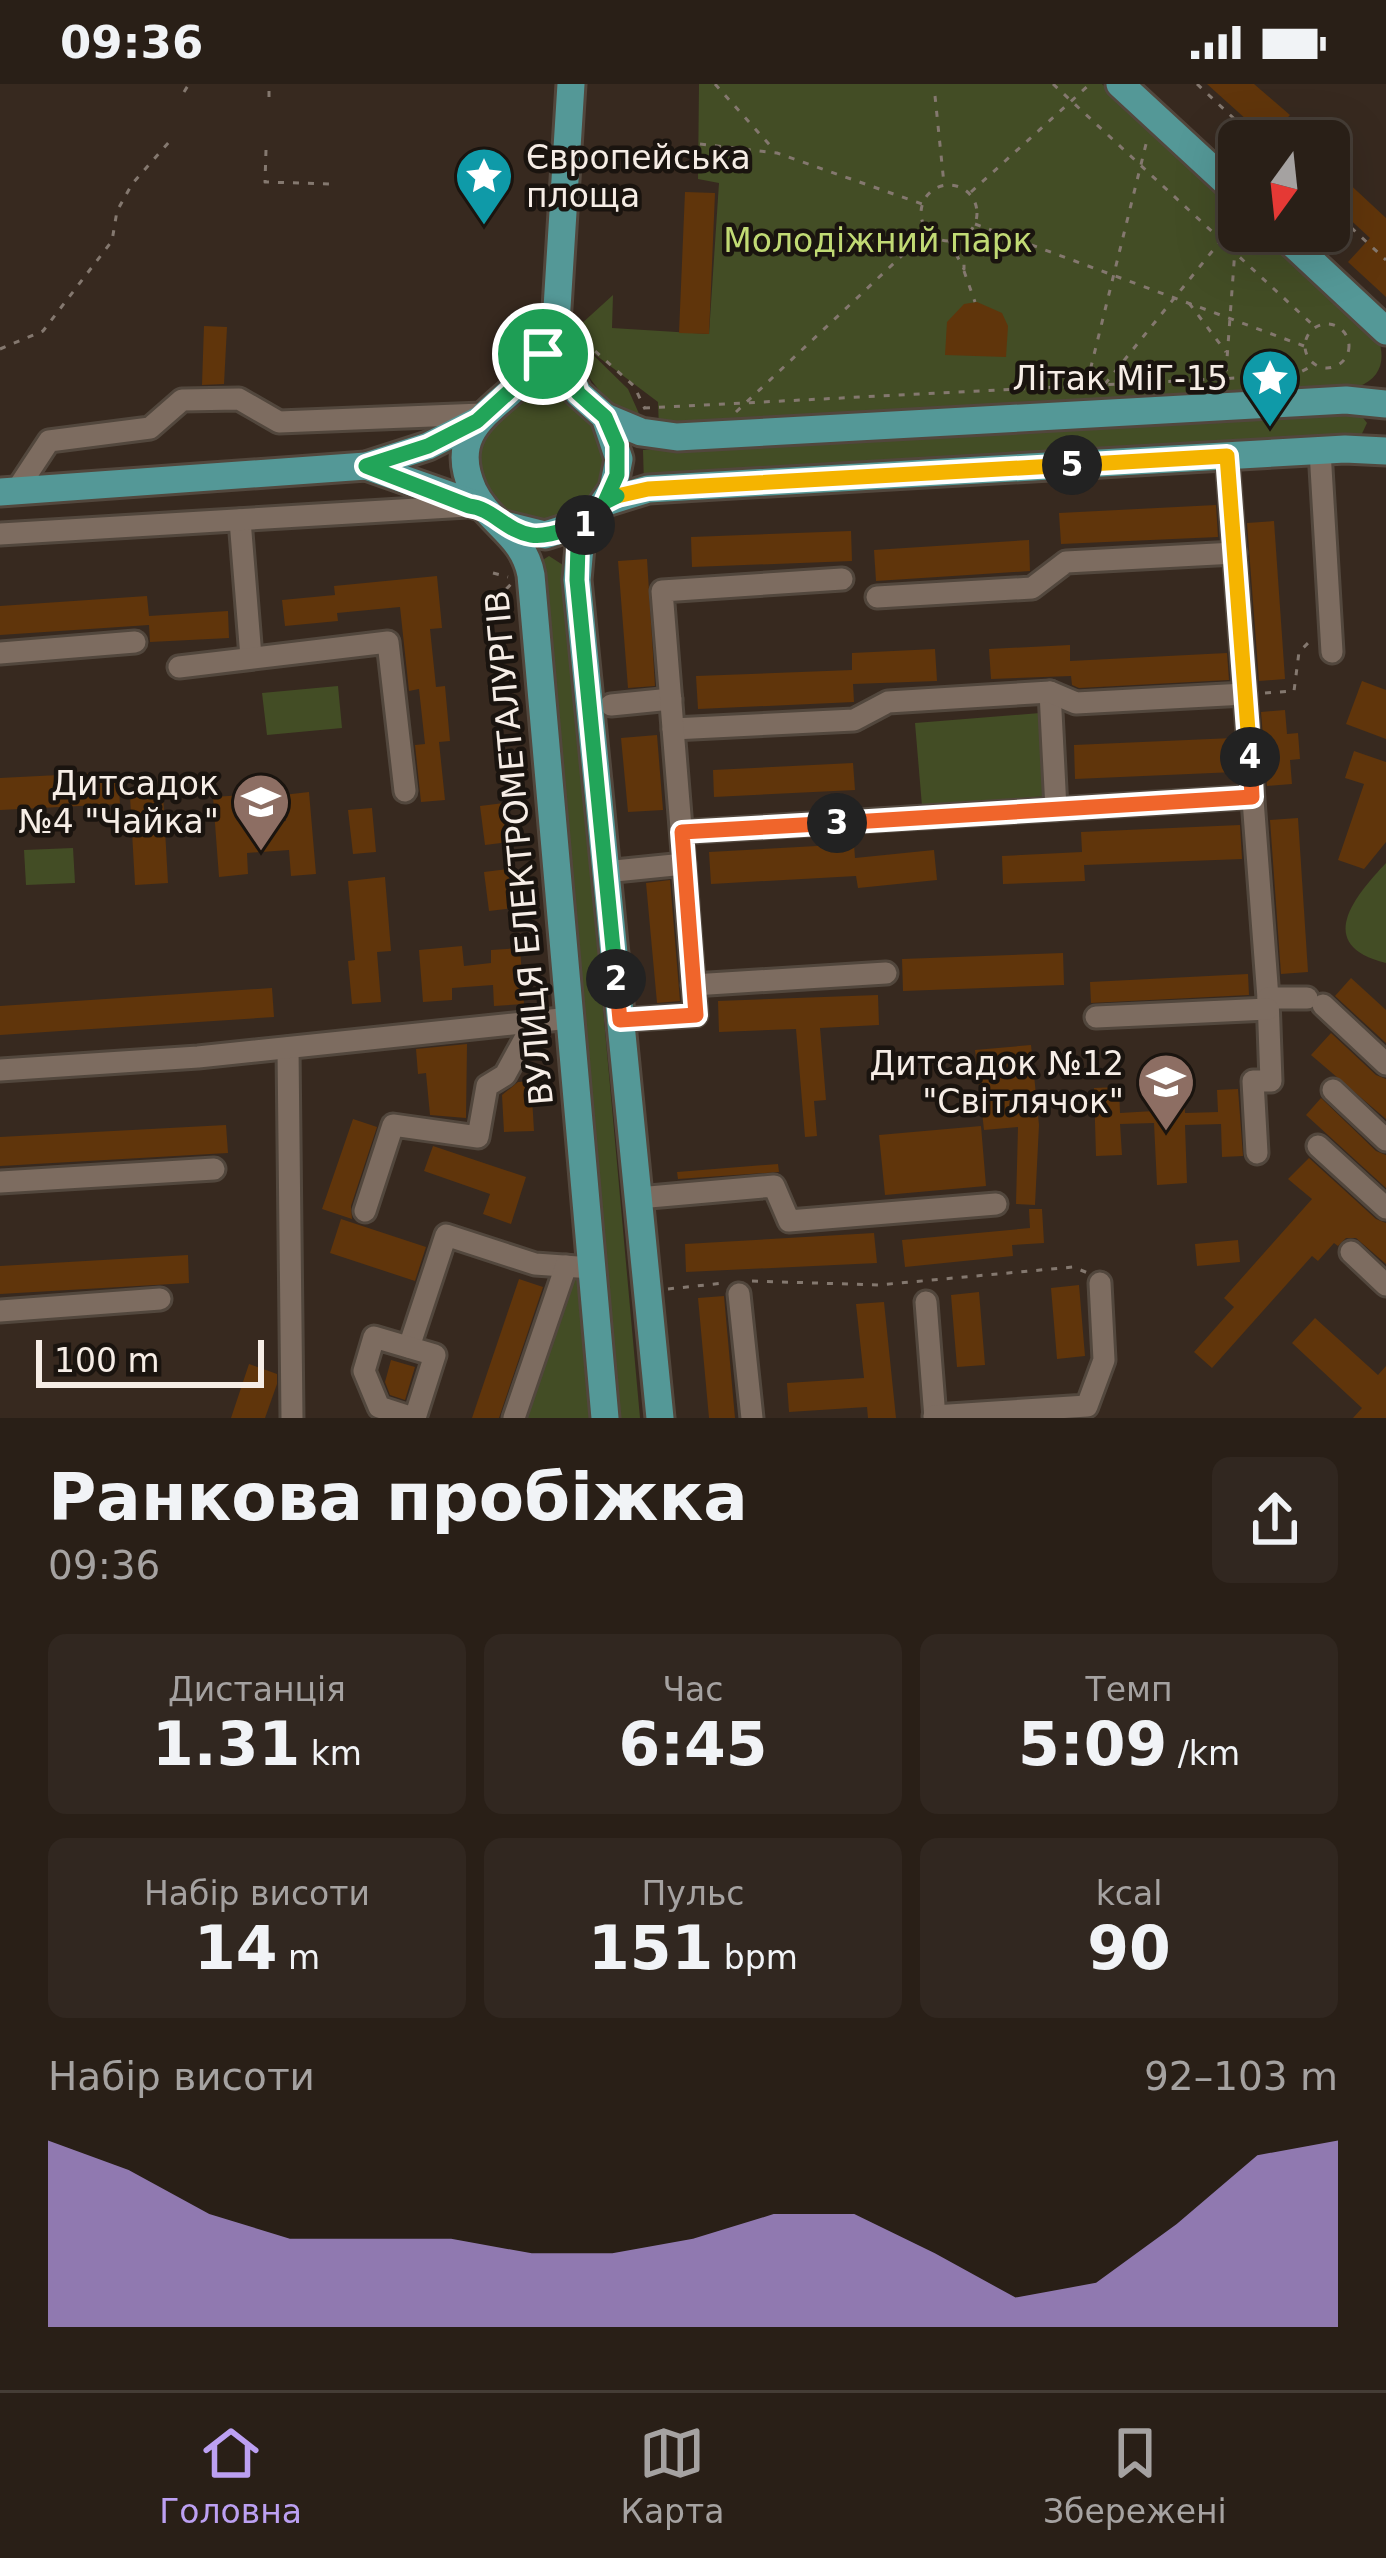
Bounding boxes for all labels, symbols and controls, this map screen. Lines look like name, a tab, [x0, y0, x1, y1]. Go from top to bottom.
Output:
text: 09:36	[60, 16, 203, 69]
north arrow	[1218, 120, 1350, 252]
map controls	[1218, 120, 1350, 252]
place label: Європейська площа	[526, 138, 751, 215]
place icon: Європейська площа	[453, 145, 515, 227]
park label: Молодіжний парк	[723, 221, 1033, 260]
pin	[492, 303, 594, 405]
icon: arrive	[510, 321, 576, 387]
place icon: Літак МіГ-15	[1239, 347, 1301, 429]
place label: Літак МіГ-15	[1012, 359, 1228, 398]
pin: 5	[1042, 435, 1102, 495]
text: 5	[1061, 445, 1083, 484]
pin: 1	[555, 495, 615, 555]
text: 1	[574, 505, 596, 544]
street label: ВУЛИЦЯ ЕЛЕКТРОМЕТАЛУРГІВ	[477, 589, 561, 1107]
pin: 4	[1220, 727, 1280, 787]
text: 4	[1239, 737, 1261, 776]
place label: Дитсадок №4 "Чайка"	[18, 764, 219, 841]
school or university icon: Дитсадок №4 "Чайка"	[230, 771, 292, 853]
pin: 3	[807, 793, 867, 853]
text: 3	[826, 803, 848, 842]
pin: 2	[586, 949, 646, 1009]
text: 2	[605, 959, 627, 998]
place label: Дитсадок №12 "Світлячок"	[869, 1044, 1124, 1121]
school or university icon: Дитсадок №12 "Світлячок"	[1135, 1051, 1197, 1133]
scale bar	[36, 1334, 264, 1387]
text: 100 m	[54, 1341, 160, 1380]
button: share	[1212, 1457, 1338, 1583]
text: Ранкова пробіжка	[48, 1459, 748, 1536]
text: 09:36	[48, 1543, 160, 1588]
text: Дистанція	[168, 1670, 346, 1709]
text: Час	[663, 1670, 724, 1709]
text: Темп	[1086, 1670, 1172, 1709]
text: 1.31	[152, 1709, 300, 1779]
text: 6:45	[618, 1709, 768, 1779]
text: 5:09	[1018, 1709, 1167, 1779]
text: km	[300, 1734, 362, 1773]
text: /km	[1167, 1734, 1240, 1773]
text: Набір висоти	[144, 1874, 370, 1913]
text: Пульс	[641, 1874, 745, 1913]
text: kcal	[1096, 1874, 1162, 1913]
text: 14	[194, 1913, 277, 1983]
text: 151	[588, 1913, 713, 1983]
text: 90	[1087, 1913, 1171, 1983]
text: m	[277, 1938, 320, 1977]
text: bpm	[713, 1938, 798, 1977]
text: Набір висоти	[48, 2054, 315, 2099]
text: 92–103 m	[1144, 2054, 1338, 2099]
tab: Головна	[159, 2420, 302, 2531]
tab: Карта	[620, 2420, 725, 2531]
tab: Збережені	[1043, 2420, 1227, 2531]

